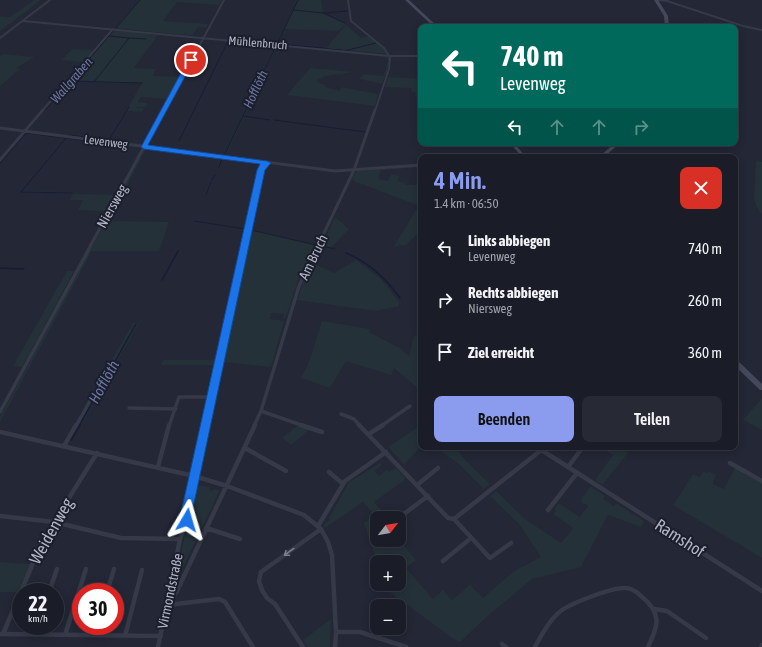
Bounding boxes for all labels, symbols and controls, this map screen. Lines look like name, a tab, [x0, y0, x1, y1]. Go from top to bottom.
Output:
street label: Mühlenbruch	[228, 33, 288, 53]
icon: left	[434, 40, 486, 92]
text: 740 m	[500, 40, 563, 72]
pin	[174, 43, 208, 77]
icon: arrive	[180, 49, 202, 71]
water label: Wallgraben	[47, 54, 96, 106]
water label: Hofflöth	[240, 67, 271, 111]
text: Levenweg	[500, 73, 566, 94]
icon: left	[504, 116, 526, 138]
icon: ahead	[546, 116, 568, 138]
icon: ahead	[588, 116, 610, 138]
icon: right	[630, 116, 652, 138]
street label: Levenweg	[83, 132, 129, 152]
text: 4 Min.	[434, 167, 486, 194]
button: close	[680, 167, 722, 209]
street label: Niersweg	[93, 181, 131, 231]
text: 1.4 km · 06:50	[434, 196, 499, 211]
street label: Am Bruch	[295, 232, 331, 282]
text: Links abbiegen	[468, 232, 550, 249]
icon: left	[434, 237, 456, 259]
text: 740 m	[688, 240, 722, 257]
text: Levenweg	[468, 249, 515, 264]
text: Rechts abbiegen	[468, 284, 558, 301]
icon: right	[434, 289, 456, 311]
text: 260 m	[688, 292, 722, 309]
text: Niersweg	[468, 301, 512, 316]
icon: arrive	[434, 341, 456, 363]
text: Ziel erreicht	[468, 344, 534, 361]
text: 360 m	[688, 344, 722, 361]
water label: Hofflöth	[85, 357, 122, 406]
button: Beenden	[434, 396, 574, 442]
button: Teilen	[582, 396, 722, 442]
street label: Weidenweg	[25, 494, 78, 568]
position arrow	[166, 499, 208, 541]
north arrow	[370, 511, 406, 547]
map controls	[370, 511, 406, 635]
street label: Ramshof	[651, 514, 709, 562]
one-way arrow	[284, 548, 295, 556]
street label: Virmondstraße	[154, 552, 186, 630]
button: +	[370, 555, 406, 591]
speed limit sign: 30	[72, 583, 124, 635]
text: 22	[29, 592, 47, 615]
button: −	[370, 599, 406, 635]
text: km/h	[28, 613, 48, 624]

